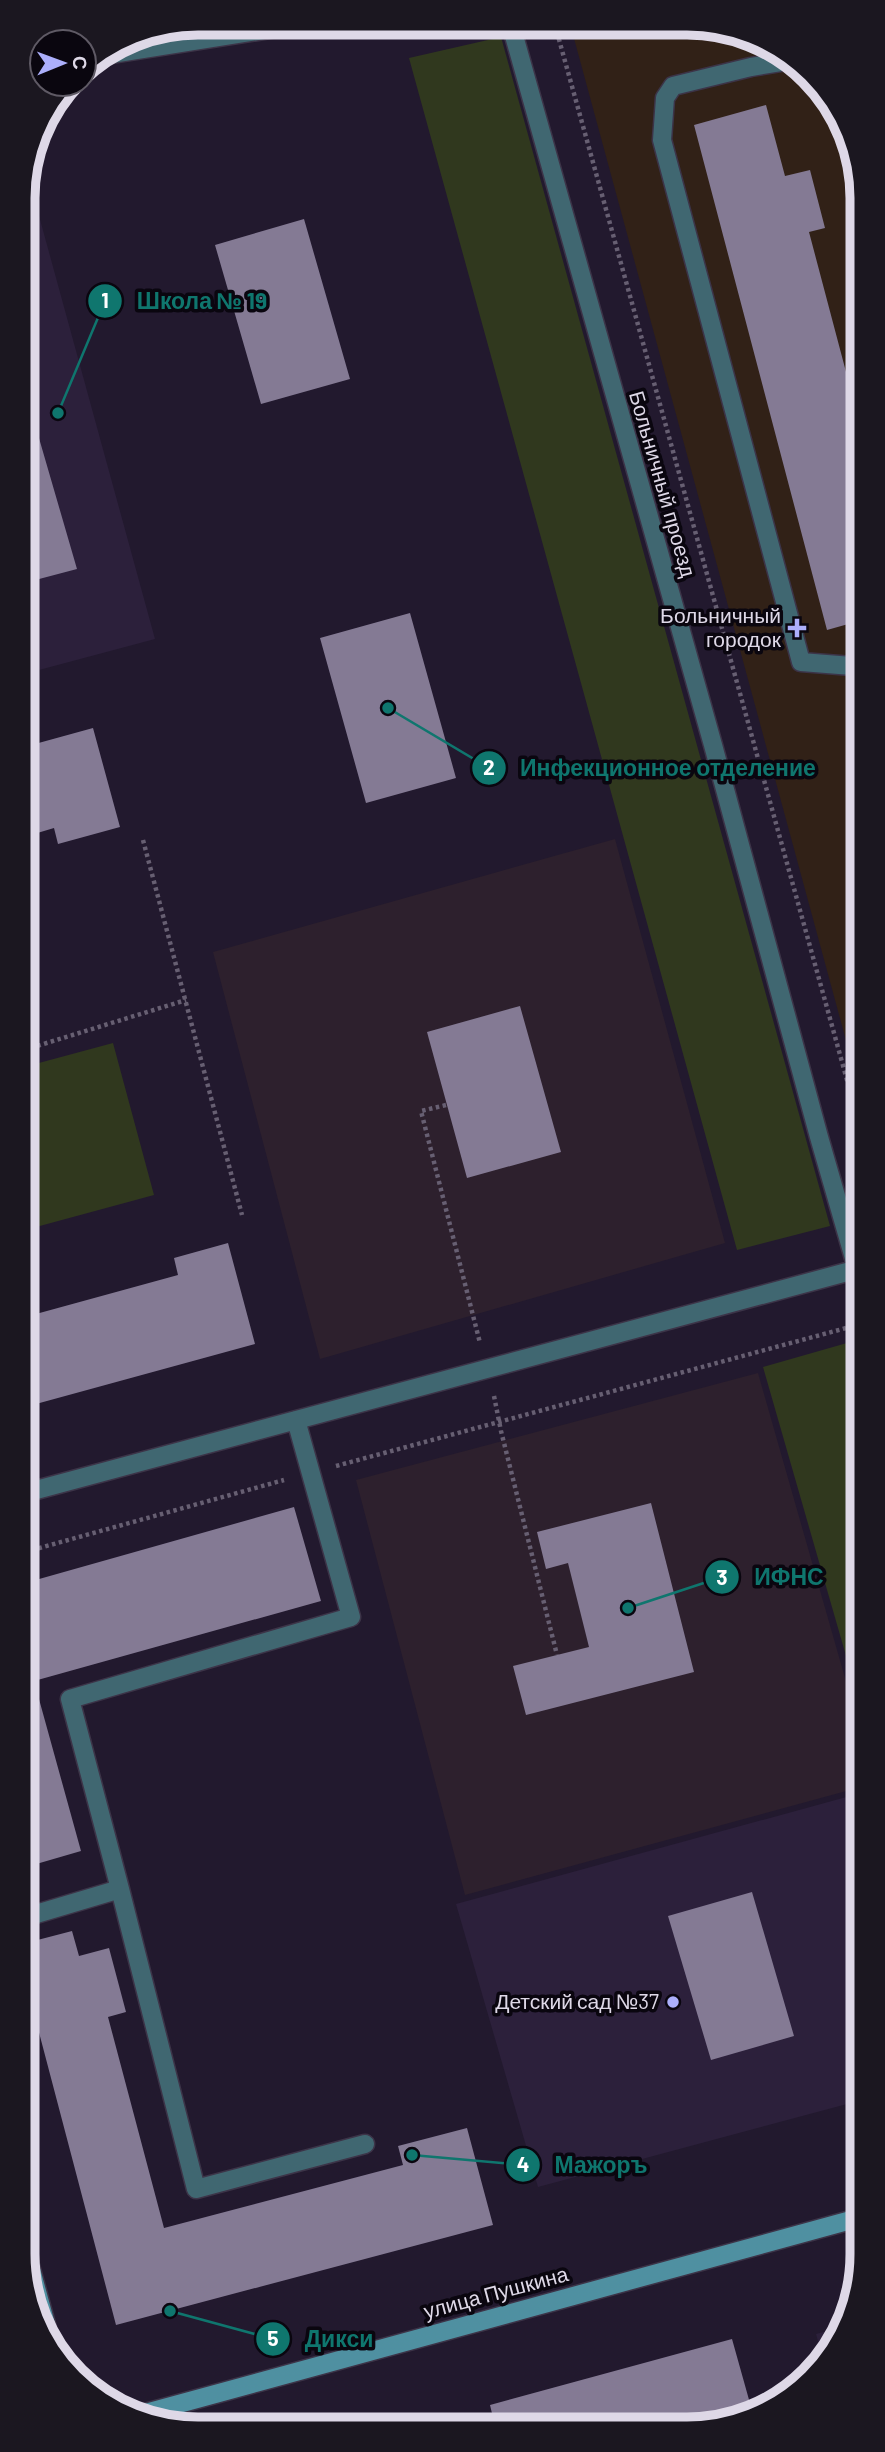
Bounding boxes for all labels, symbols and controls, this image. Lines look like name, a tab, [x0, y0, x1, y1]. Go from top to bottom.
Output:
north arrow	[28, 28, 98, 98]
text: С	[69, 56, 92, 70]
callout: Школа № 19	[88, 279, 281, 323]
text: Школа № 19	[137, 286, 267, 314]
text: 1	[101, 287, 109, 312]
street label: Больничный проезд	[625, 388, 702, 580]
place label: Больничный городок	[660, 602, 782, 651]
marker: Больничный городок	[787, 618, 807, 638]
callout: Инфекционное отделение	[471, 746, 830, 790]
text: Инфекционное отделение	[520, 753, 816, 781]
text: 2	[483, 754, 495, 779]
callout: ИФНС	[705, 1555, 837, 1599]
text: ИФНС	[754, 1562, 824, 1590]
text: 3	[716, 1564, 728, 1589]
place label: Детский сад №37	[495, 1988, 659, 2013]
marker: Детский сад №37	[665, 1994, 681, 2010]
callout: Мажоръ	[506, 2143, 662, 2187]
text: Мажоръ	[555, 2150, 647, 2178]
text: 4	[517, 2151, 529, 2176]
street label: улица Пушкина	[421, 2260, 571, 2323]
callout: Дикси	[256, 2317, 387, 2361]
text: Дикси	[305, 2324, 373, 2352]
text: 5	[267, 2325, 279, 2350]

